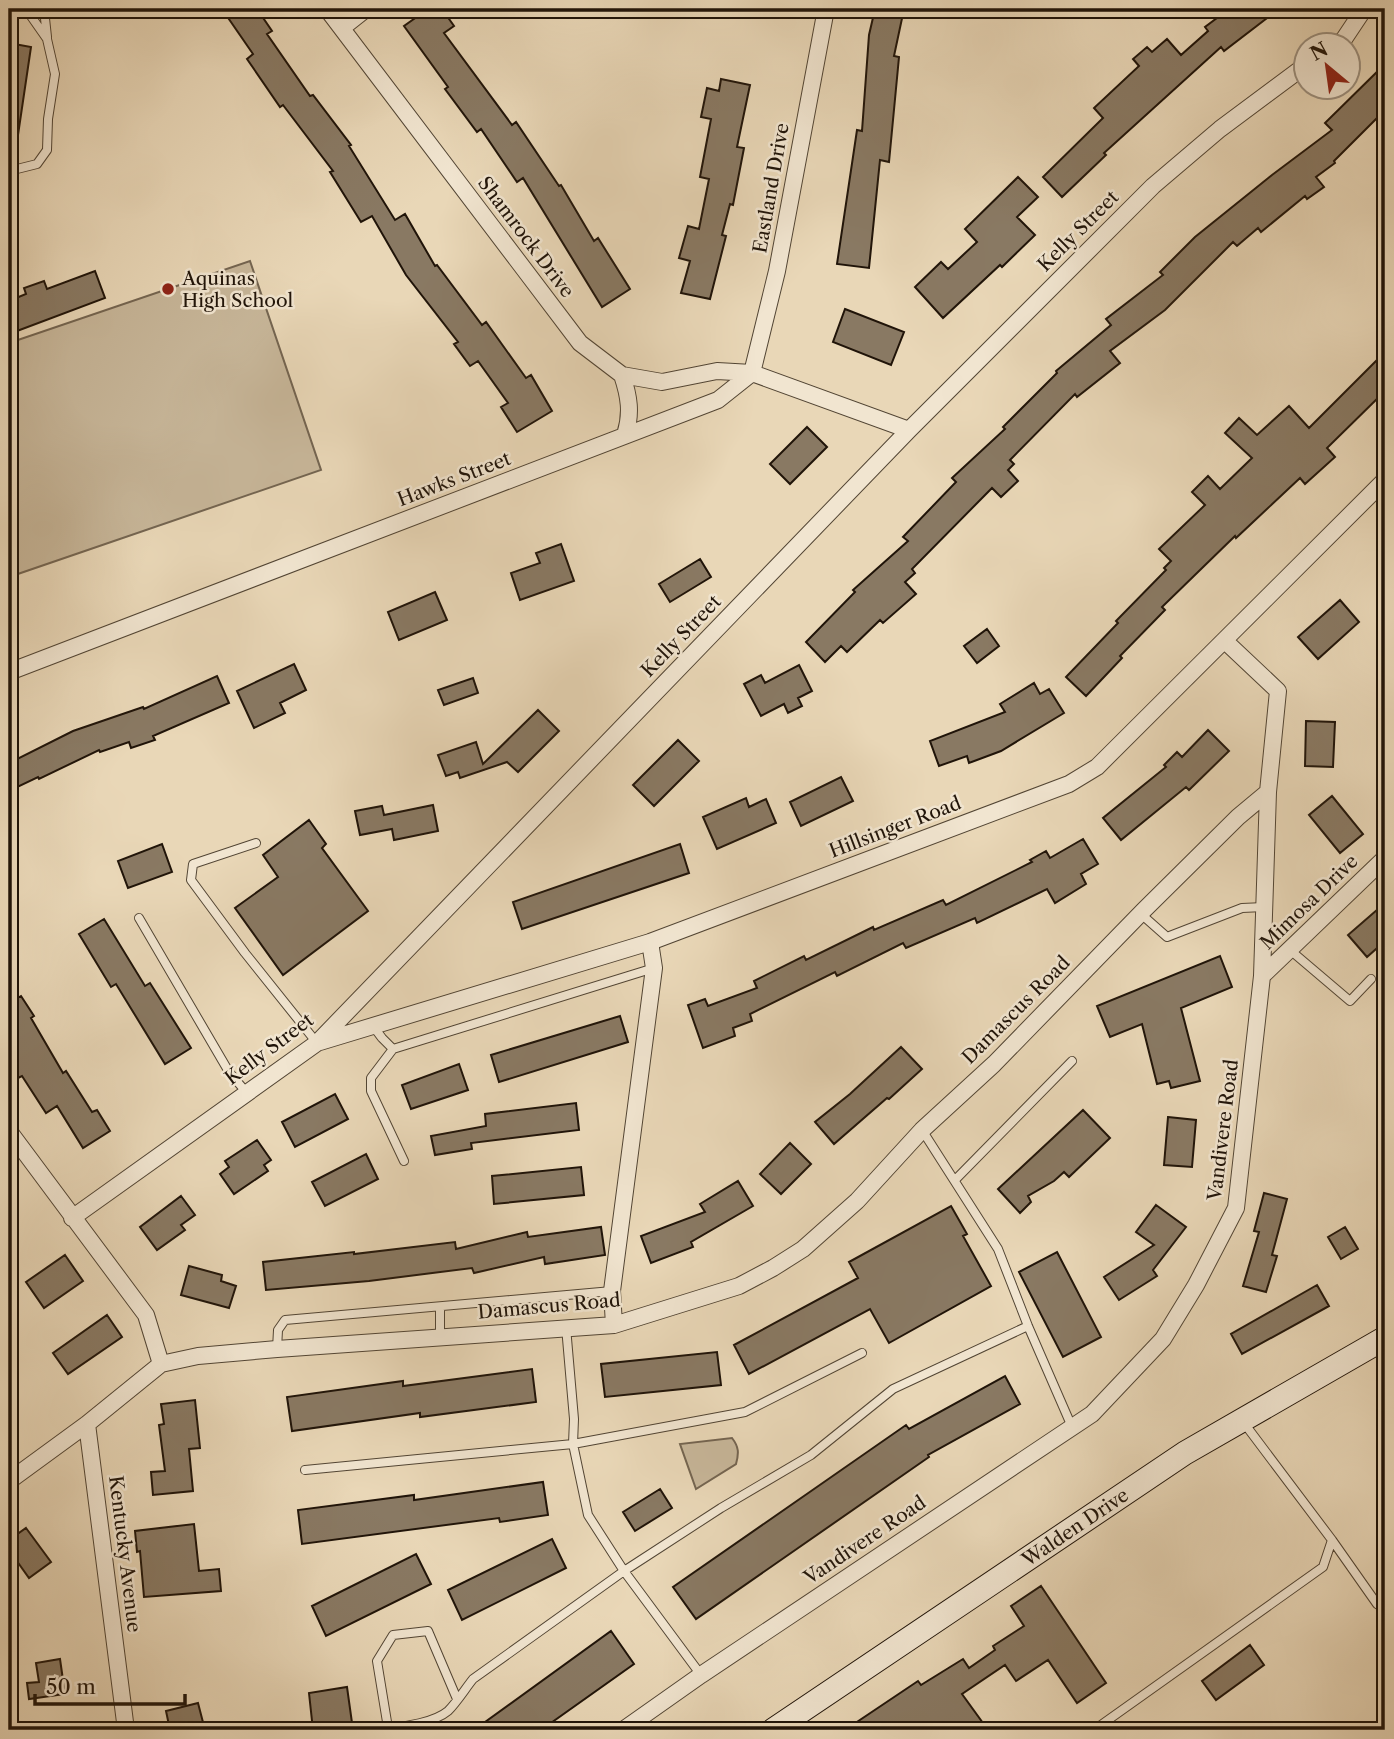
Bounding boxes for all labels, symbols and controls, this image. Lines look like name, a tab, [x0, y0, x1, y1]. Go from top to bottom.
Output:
north arrow	[1292, 32, 1362, 102]
text: N	[1306, 38, 1332, 66]
street label: Eastland Drive	[748, 121, 794, 255]
street label: Shamrock Drive	[473, 172, 579, 302]
street label: Kelly Street	[1033, 186, 1123, 276]
place label: Aquinas High School	[181, 267, 294, 312]
marker: Aquinas High School	[160, 281, 176, 297]
street label: Hawks Street	[394, 447, 514, 511]
street label: Kelly Street	[636, 590, 726, 682]
street label: Hillsinger Road	[826, 791, 965, 863]
street label: Mimosa Drive	[1255, 850, 1363, 954]
street label: Damascus Road	[957, 951, 1075, 1069]
street label: Kelly Street	[220, 1008, 318, 1090]
street label: Vandivere Road	[1203, 1058, 1243, 1203]
street label: Damascus Road	[477, 1288, 622, 1324]
street label: Kentucky Avenue	[104, 1474, 146, 1634]
street label: Walden Drive	[1017, 1483, 1133, 1571]
street label: Vandivere Road	[799, 1491, 931, 1590]
scale bar	[35, 1662, 186, 1706]
text: 50 m	[46, 1674, 96, 1699]

